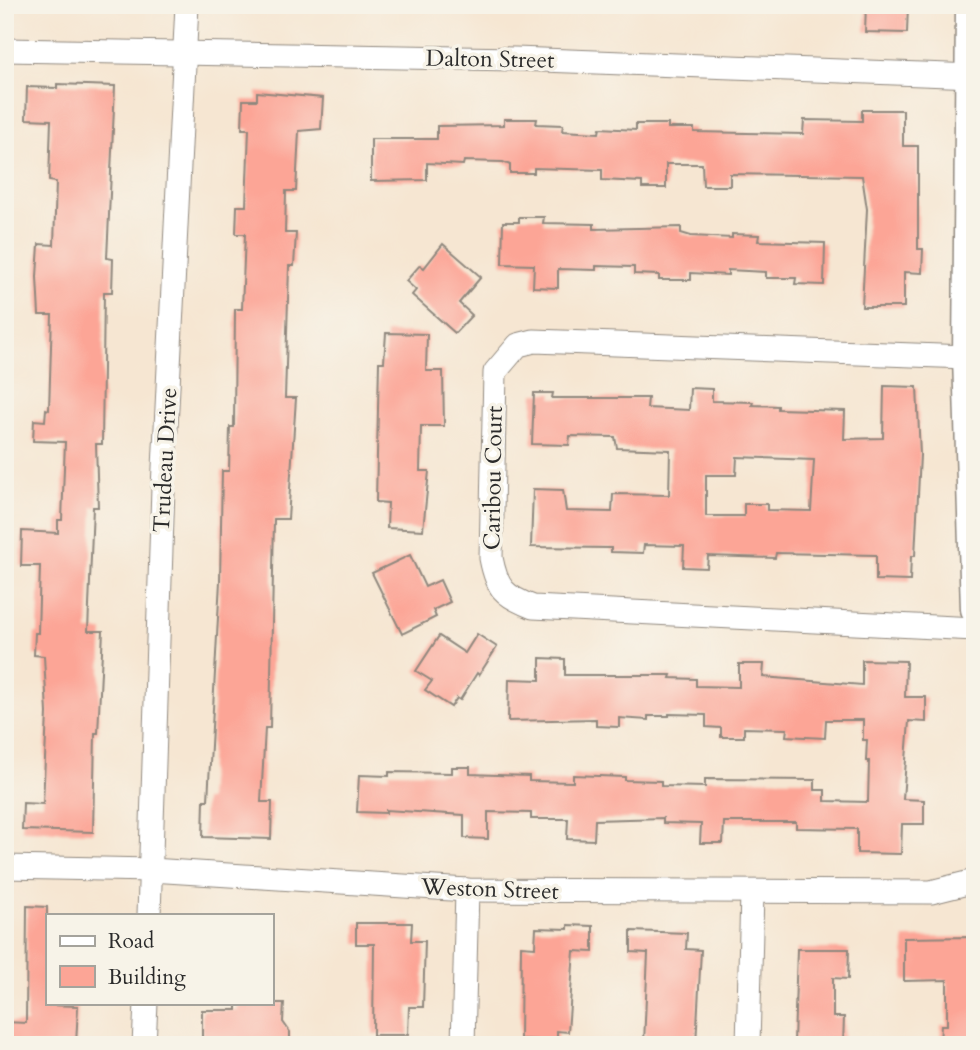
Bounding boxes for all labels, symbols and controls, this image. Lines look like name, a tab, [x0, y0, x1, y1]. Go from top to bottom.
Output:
street label: Dalton Street	[425, 42, 555, 76]
street label: Trudeau Drive	[146, 387, 184, 533]
street label: Caribou Court	[476, 406, 510, 550]
street label: Weston Street	[420, 871, 559, 907]
legend	[46, 914, 273, 1004]
text: Road	[108, 927, 154, 956]
text: Building	[108, 963, 186, 992]

